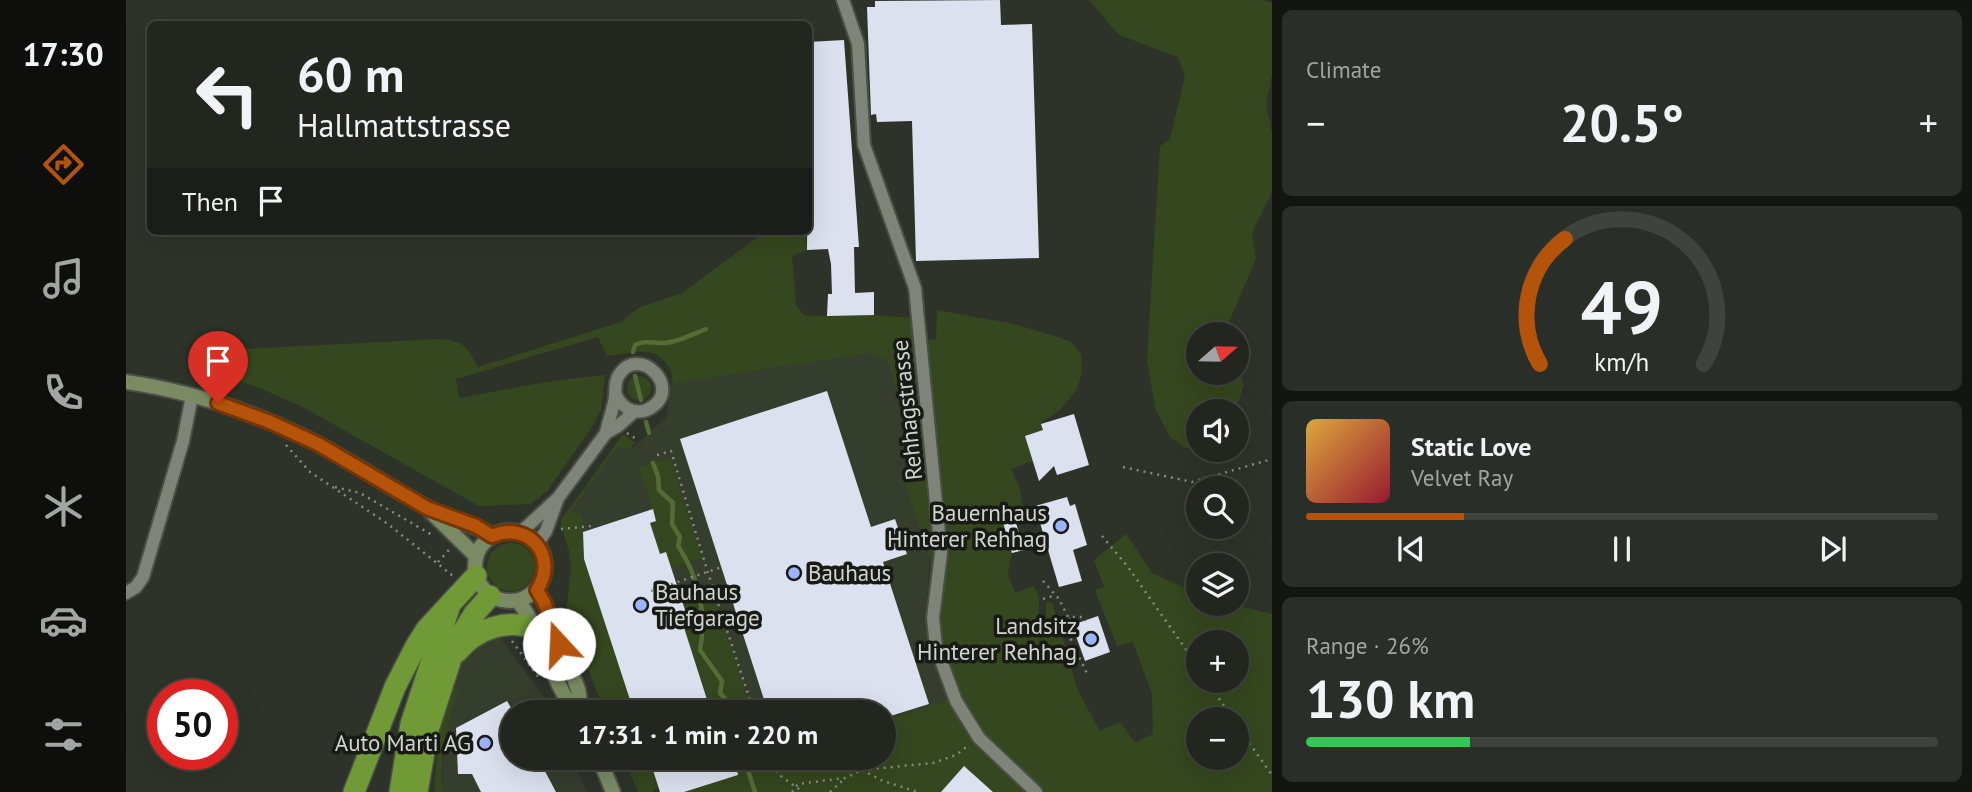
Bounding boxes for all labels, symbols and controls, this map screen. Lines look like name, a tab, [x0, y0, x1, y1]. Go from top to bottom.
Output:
text: 17:30	[22, 33, 104, 75]
text: 60 m	[297, 42, 404, 106]
icon: left	[182, 49, 273, 140]
text: Climate	[1306, 55, 1381, 84]
text: 20.5°	[1560, 89, 1684, 156]
text: −	[1306, 98, 1325, 147]
text: +	[1919, 98, 1938, 147]
text: Hallmattstrasse	[297, 104, 511, 146]
icon: directions	[39, 140, 88, 189]
icon: arrive	[252, 182, 290, 220]
text: Then	[182, 185, 238, 218]
icon: music	[39, 254, 88, 303]
text: 49	[1581, 261, 1663, 355]
north arrow	[1186, 322, 1250, 385]
map controls	[1186, 322, 1249, 770]
pin	[188, 331, 248, 403]
street label: Rehhagstrasse	[885, 338, 928, 482]
icon: arrive	[199, 342, 237, 380]
text: km/h	[1595, 346, 1649, 378]
icon: phone	[39, 368, 88, 417]
button: sound	[1186, 399, 1249, 462]
text: Static Love	[1411, 430, 1532, 463]
text: Velvet Ray	[1411, 463, 1513, 492]
button: search	[1186, 476, 1249, 539]
icon: climate	[39, 482, 88, 531]
place label: Bauernhaus Hinterer Rehhag	[887, 498, 1047, 553]
marker: Bauernhaus Hinterer Rehhag	[1053, 518, 1069, 534]
icon: previous	[1392, 530, 1430, 568]
icon: pause	[1603, 530, 1641, 568]
icon: next	[1814, 530, 1852, 568]
button: layers	[1186, 553, 1249, 616]
place label: Bauhaus	[808, 558, 891, 587]
marker: Bauhaus	[786, 565, 802, 581]
place label: Bauhaus Tiefgarage	[655, 577, 760, 632]
icon: car	[39, 596, 88, 645]
marker: Bauhaus Tiefgarage	[633, 597, 649, 613]
position arrow	[522, 607, 596, 681]
place label: Landsitz Hinterer Rehhag	[917, 611, 1077, 666]
button: +	[1186, 630, 1249, 693]
marker: Landsitz Hinterer Rehhag	[1083, 631, 1099, 647]
text: Range · 26%	[1306, 631, 1429, 660]
text: 130 km	[1306, 665, 1475, 732]
speed limit sign: 50	[147, 679, 238, 770]
button: −	[1186, 707, 1249, 770]
icon: filters	[39, 710, 88, 759]
text: 17:31 · 1 min · 220 m	[578, 718, 818, 751]
place label: Auto Marti AG	[335, 728, 471, 757]
marker: Auto Marti AG	[477, 735, 493, 751]

